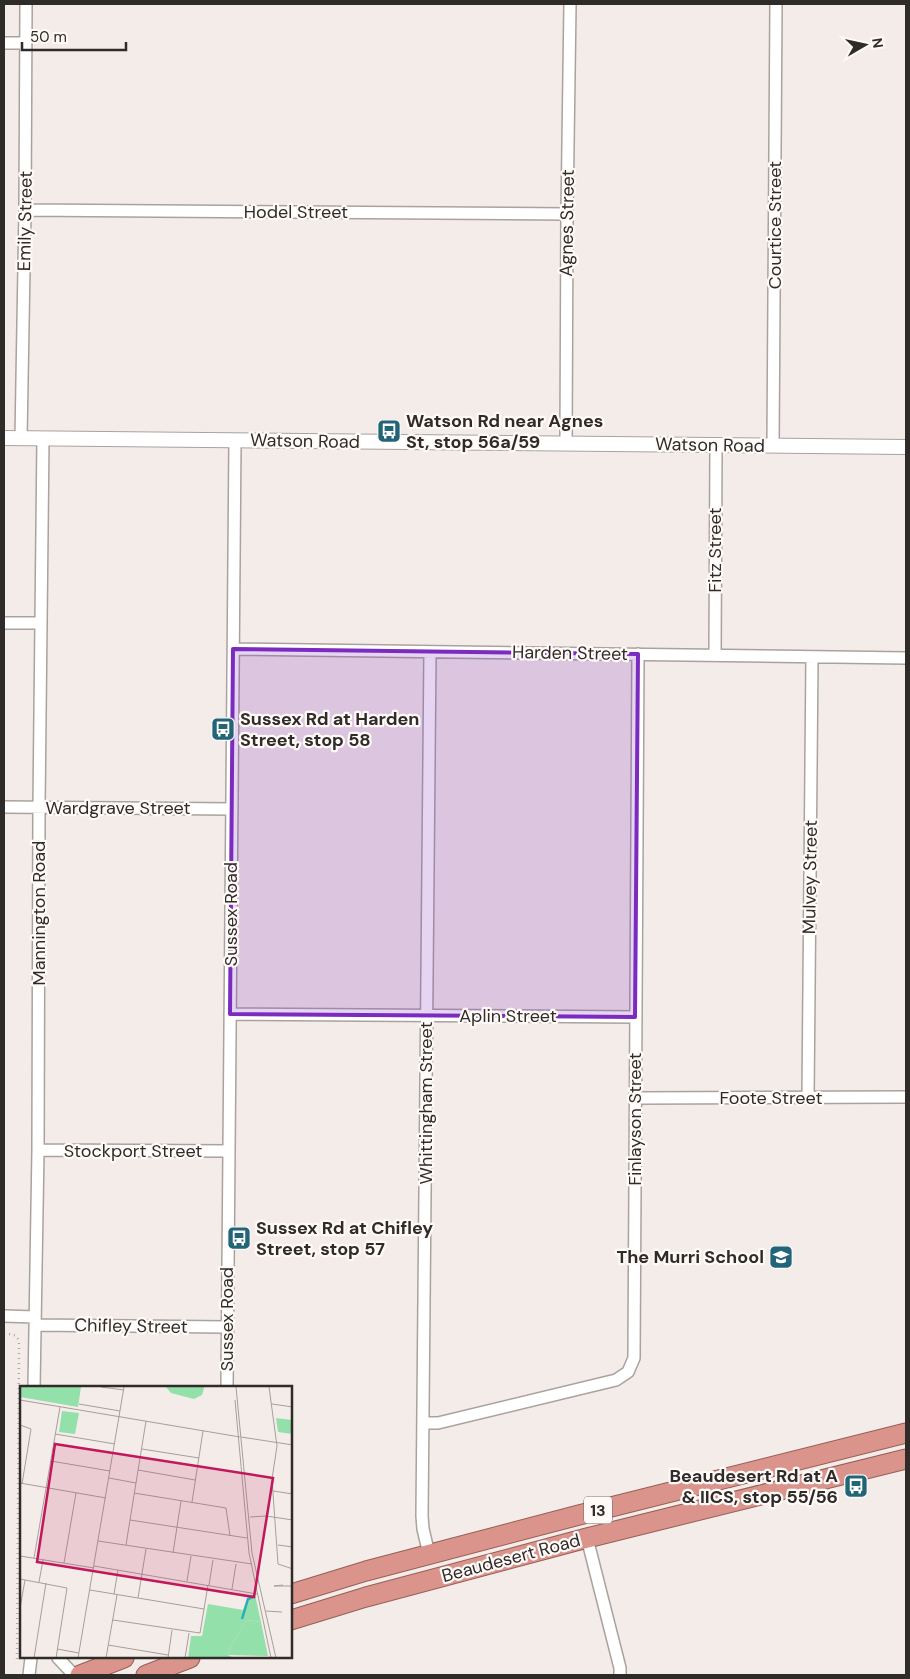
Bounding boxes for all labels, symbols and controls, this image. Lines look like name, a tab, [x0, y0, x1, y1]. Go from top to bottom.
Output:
scale bar	[22, 20, 126, 52]
north arrow	[840, 20, 890, 70]
text: 50 m	[30, 27, 67, 47]
text: N	[868, 37, 888, 49]
street label: Courtice Street	[763, 161, 787, 289]
street label: Agnes Street	[554, 169, 580, 277]
street label: Emily Street	[12, 171, 38, 271]
street label: Hodel Street	[244, 200, 348, 224]
place label: Watson Rd near Agnes St, stop 56a/59	[406, 409, 603, 454]
bus stop icon: Watson Rd near Agnes St, stop 56a/59	[376, 418, 402, 444]
street label: Watson Road	[250, 428, 360, 454]
street label: Watson Road	[655, 432, 765, 458]
street label: Fitz Street	[703, 507, 727, 593]
street label: Harden Street	[512, 640, 628, 666]
place label: Sussex Rd at Harden Street, stop 58	[240, 707, 419, 752]
bus stop icon: Sussex Rd at Harden Street, stop 58	[210, 716, 236, 742]
street label: Wardgrave Street	[45, 796, 191, 820]
street label: Mulvey Street	[797, 820, 823, 934]
street label: Mannington Road	[27, 841, 51, 985]
street label: Sussex Road	[219, 862, 243, 966]
street label: Aplin Street	[459, 1004, 557, 1028]
street label: Whittingham Street	[414, 1022, 438, 1184]
street label: Finlayson Street	[623, 1052, 647, 1186]
street label: Foote Street	[719, 1086, 823, 1110]
street label: Stockport Street	[64, 1139, 202, 1163]
place label: Sussex Rd at Chifley Street, stop 57	[256, 1216, 433, 1261]
bus stop icon: Sussex Rd at Chifley Street, stop 57	[226, 1225, 252, 1251]
school or university icon: The Murri School	[768, 1244, 794, 1270]
place label: The Murri School	[616, 1245, 764, 1269]
street label: Sussex Road	[215, 1267, 239, 1371]
street label: Chifley Street	[74, 1313, 188, 1339]
inset map	[20, 1386, 292, 1659]
place label: Beaudesert Rd at A & IICS, stop 55/56	[670, 1464, 838, 1509]
bus stop icon: Beaudesert Rd at A & IICS, stop 55/56	[843, 1473, 869, 1499]
road number: 13	[584, 1496, 612, 1524]
street label: Beaudesert Road	[439, 1528, 583, 1588]

